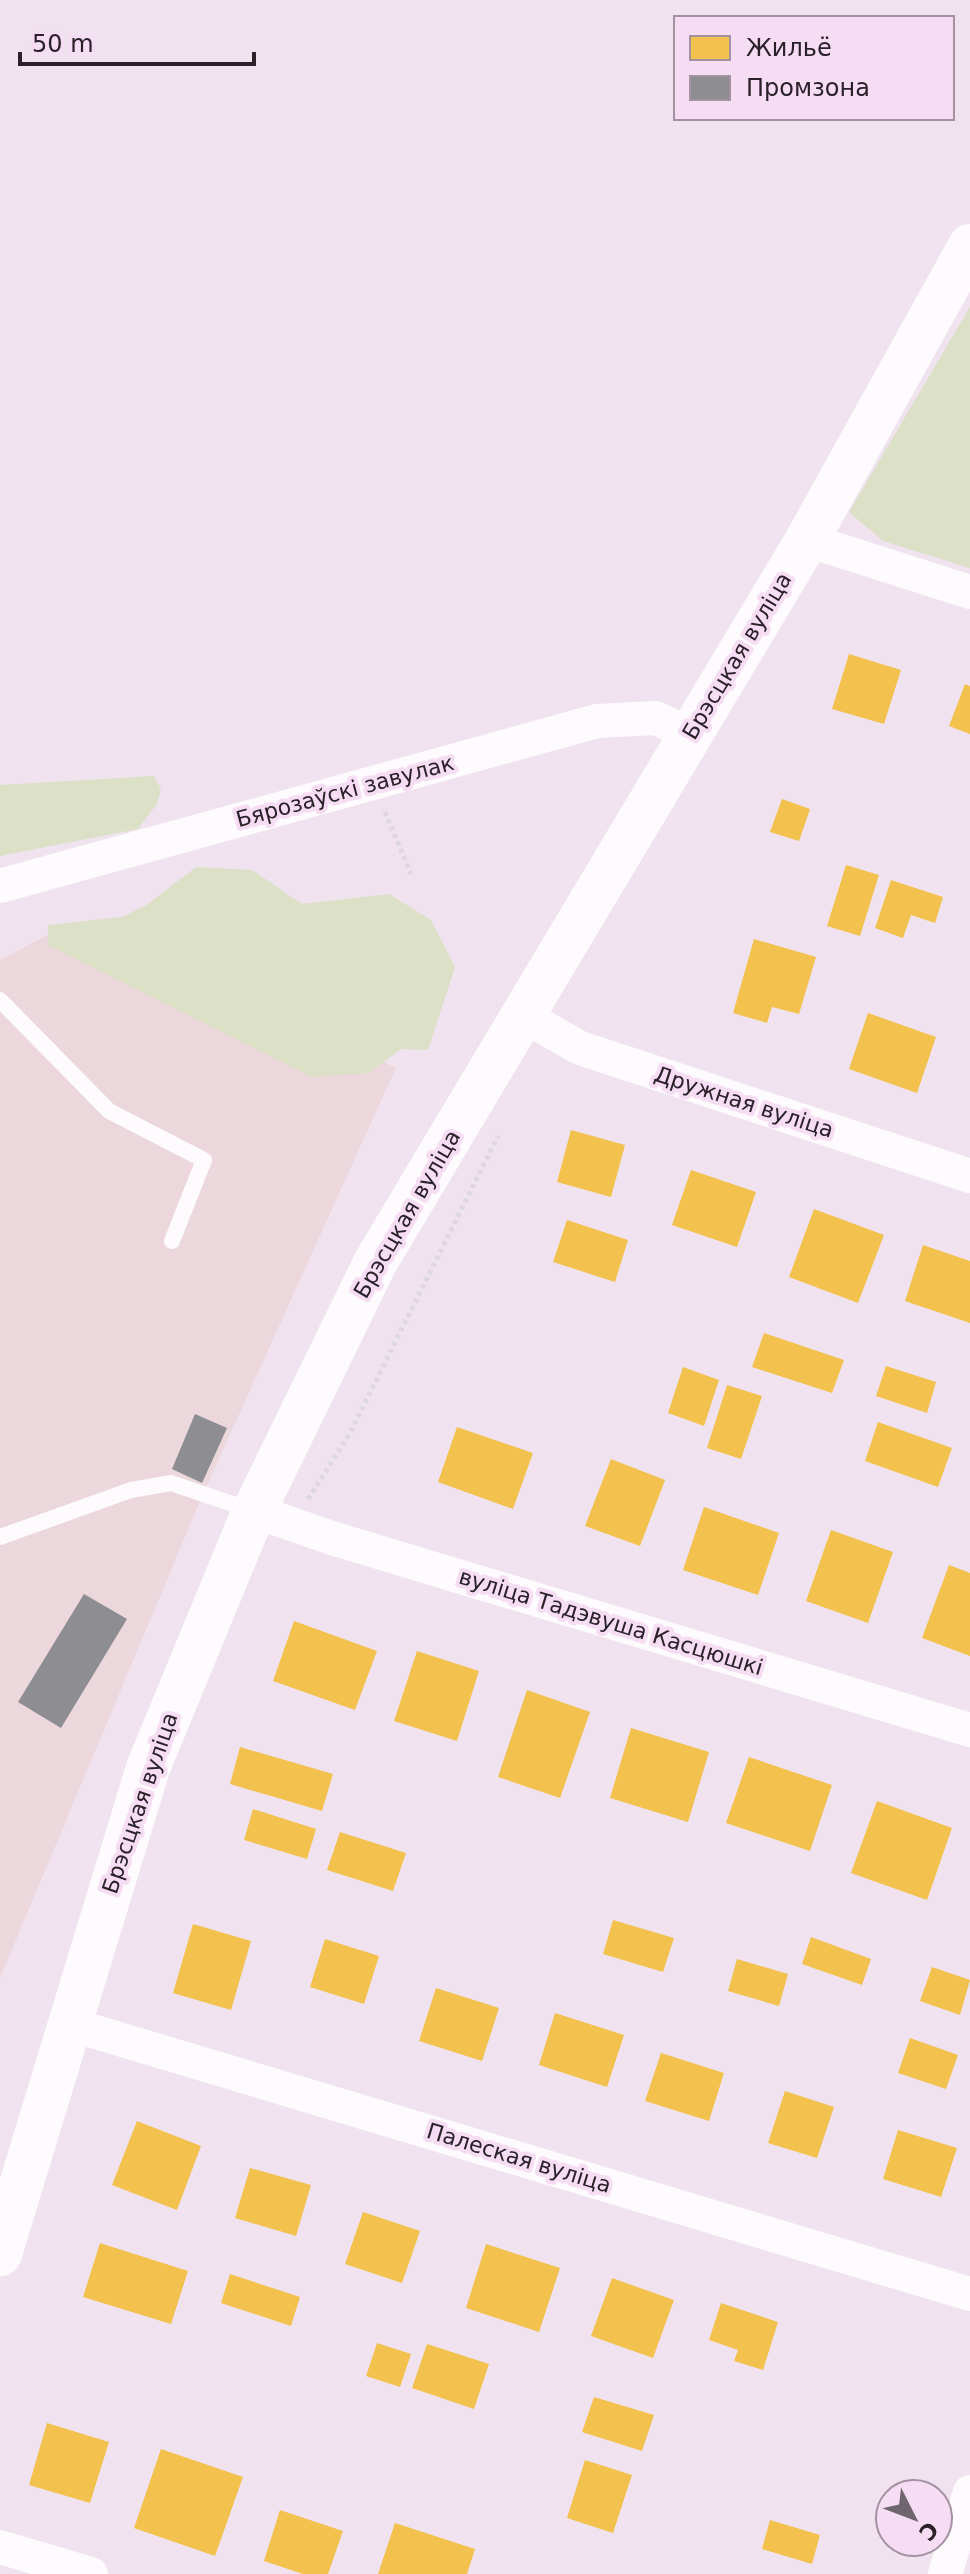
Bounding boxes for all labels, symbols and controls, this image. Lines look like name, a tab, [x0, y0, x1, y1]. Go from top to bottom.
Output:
scale bar	[20, 16, 254, 66]
legend	[674, 16, 954, 120]
text: 50 m	[32, 30, 94, 58]
text: Жильё	[746, 34, 832, 62]
text: Промзона	[746, 74, 870, 102]
street label: Брэсцкая вуліца	[677, 568, 797, 744]
street label: Бярозаўскі завулак	[233, 750, 457, 832]
street label: Дружная вуліца	[651, 1061, 837, 1143]
street label: Брэсцкая вуліца	[349, 1126, 465, 1302]
street label: вуліца Тадэвуша Касцюшкі	[456, 1564, 766, 1680]
street label: Брэсцкая вуліца	[97, 1709, 183, 1897]
street label: Палеская вуліца	[424, 2118, 614, 2198]
north arrow	[874, 2478, 954, 2558]
text: С	[914, 2517, 943, 2545]

